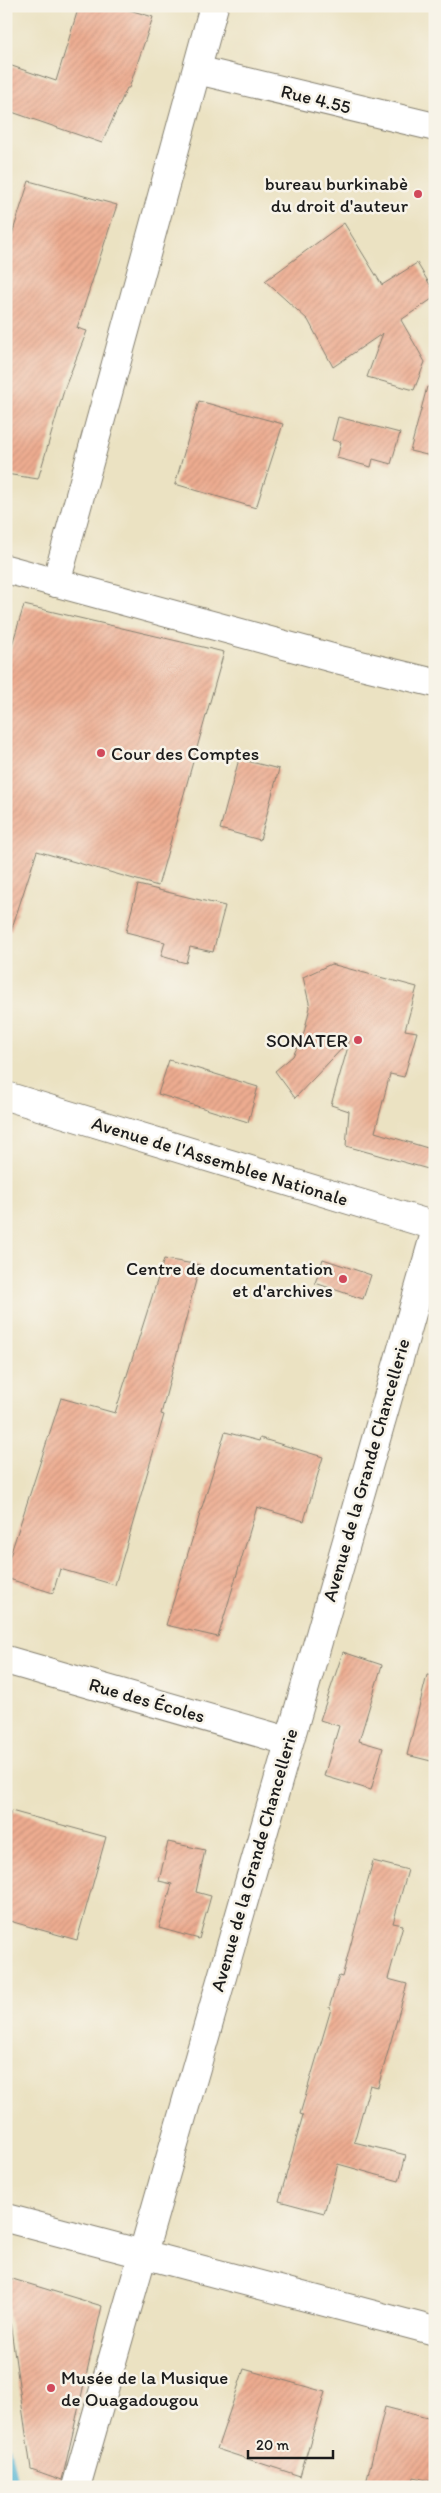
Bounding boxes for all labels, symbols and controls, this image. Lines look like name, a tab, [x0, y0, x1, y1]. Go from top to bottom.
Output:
street label: Rue 4.55	[279, 79, 353, 119]
place label: bureau burkinabè du droit d'auteur	[265, 172, 408, 217]
marker: bureau burkinabè du droit d'auteur	[412, 188, 424, 200]
place label: Cour des Comptes	[111, 742, 259, 765]
marker: Cour des Comptes	[95, 747, 107, 759]
place label: SONATER	[266, 1029, 348, 1052]
marker: SONATER	[352, 1034, 364, 1046]
street label: Avenue de l'Assemblee Nationale	[89, 1111, 351, 1211]
place label: Centre de documentation et d'archives	[126, 1257, 333, 1302]
marker: Centre de documentation et d'archives	[337, 1273, 349, 1285]
street label: Avenue de la Grande Chancellerie	[317, 1336, 415, 1604]
street label: Rue des Écoles	[86, 1672, 208, 1728]
street label: Avenue de la Grande Chancellerie	[205, 1726, 303, 1994]
place label: Musée de la Musique de Ouagadougou	[61, 2366, 228, 2411]
marker: Musée de la Musique de Ouagadougou	[45, 2382, 57, 2394]
scale bar	[248, 2428, 334, 2460]
text: 20 m	[256, 2436, 290, 2454]

